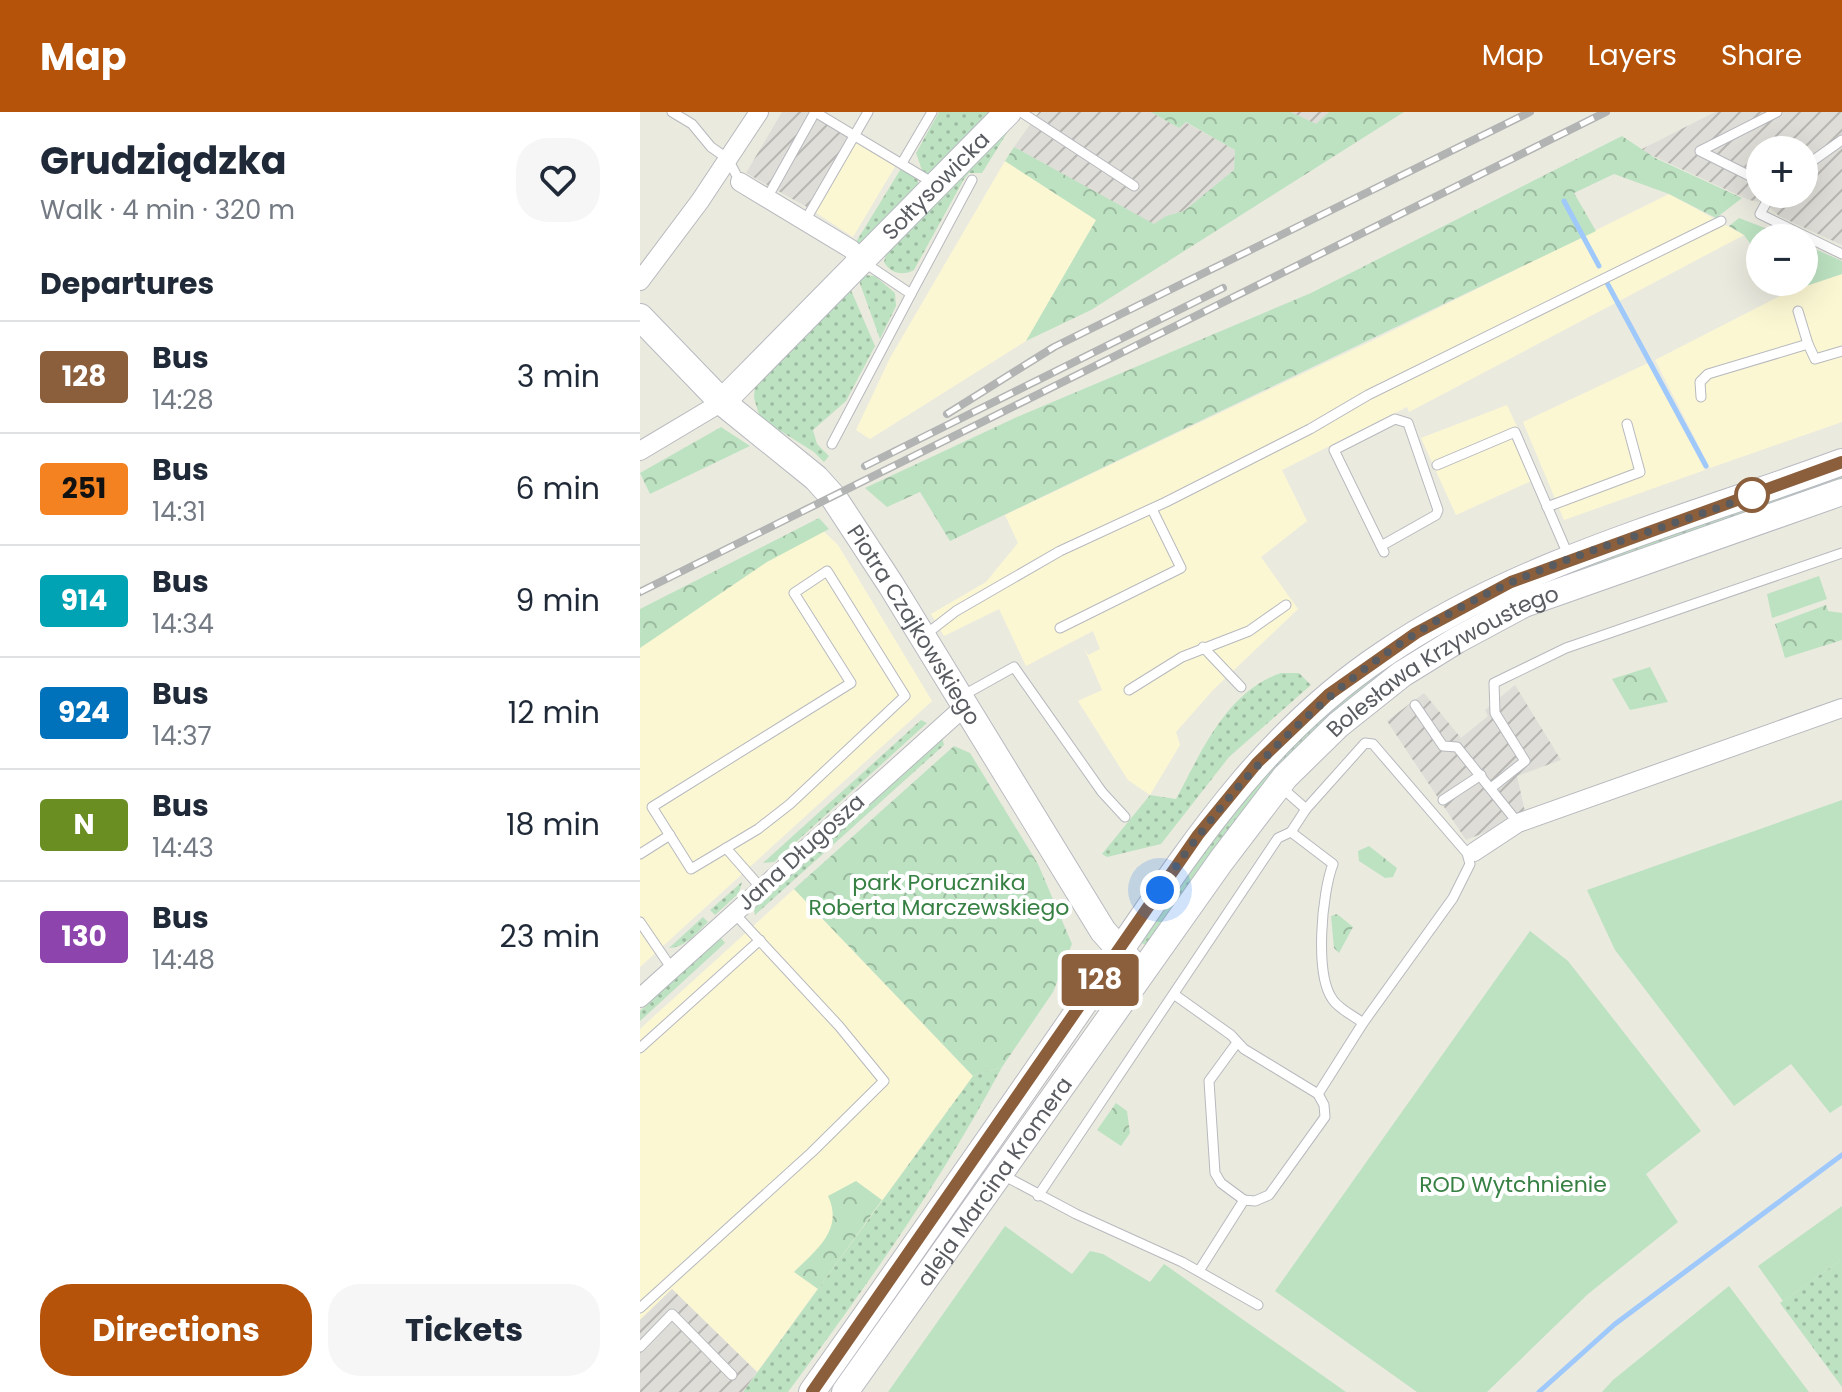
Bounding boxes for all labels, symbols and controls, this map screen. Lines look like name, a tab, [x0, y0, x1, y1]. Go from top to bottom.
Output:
text: Map	[40, 30, 127, 83]
text: Map	[1482, 36, 1544, 75]
text: Layers	[1588, 36, 1677, 75]
text: Share	[1721, 36, 1802, 75]
street label: Sołtysowicka	[875, 124, 996, 247]
text: Grudziądzka	[40, 134, 286, 187]
map controls	[1746, 136, 1818, 296]
button: +	[1746, 136, 1818, 208]
button: heart	[516, 138, 600, 222]
text: Walk · 4 min · 320 m	[40, 192, 295, 228]
button: −	[1746, 224, 1818, 296]
text: Departures	[40, 262, 214, 305]
text: Bus	[152, 336, 209, 379]
text: 3 min	[517, 355, 600, 398]
text: 128	[62, 357, 106, 396]
text: 14:28	[152, 382, 214, 418]
text: Bus	[152, 448, 209, 491]
text: 6 min	[515, 467, 600, 510]
text: 251	[62, 469, 106, 508]
unlabelled marker	[1735, 478, 1769, 512]
text: 14:31	[152, 494, 206, 530]
street label: Piotra Czajkowskiego	[840, 518, 989, 731]
text: Bus	[152, 560, 209, 603]
street label: Bolesława Krzywoustego	[1319, 578, 1563, 744]
text: 9 min	[516, 579, 600, 622]
text: 914	[61, 581, 107, 620]
text: 14:34	[152, 606, 214, 642]
text: Bus	[152, 672, 209, 715]
text: 12 min	[508, 691, 600, 734]
text: 924	[58, 693, 110, 732]
text: 14:37	[152, 718, 212, 754]
text: Bus	[152, 784, 209, 827]
street label: Jana Długosza	[730, 786, 872, 918]
text: 18 min	[506, 803, 600, 846]
text: N	[73, 805, 95, 844]
text: 14:43	[152, 830, 214, 866]
park label: park Porucznika Roberta Marczewskiego	[809, 867, 1069, 923]
your location	[1140, 870, 1180, 910]
text: Bus	[152, 896, 209, 939]
text: 23 min	[500, 915, 600, 958]
text: 130	[61, 917, 107, 956]
text: 14:48	[152, 942, 215, 978]
line badge: 128	[1054, 954, 1146, 1006]
text: 128	[1078, 960, 1122, 999]
street label: aleja Marcina Kromera	[909, 1070, 1079, 1293]
park label: ROD Wytchnienie	[1419, 1169, 1607, 1200]
button: Directions	[40, 1284, 312, 1376]
button: Tickets	[328, 1284, 600, 1376]

